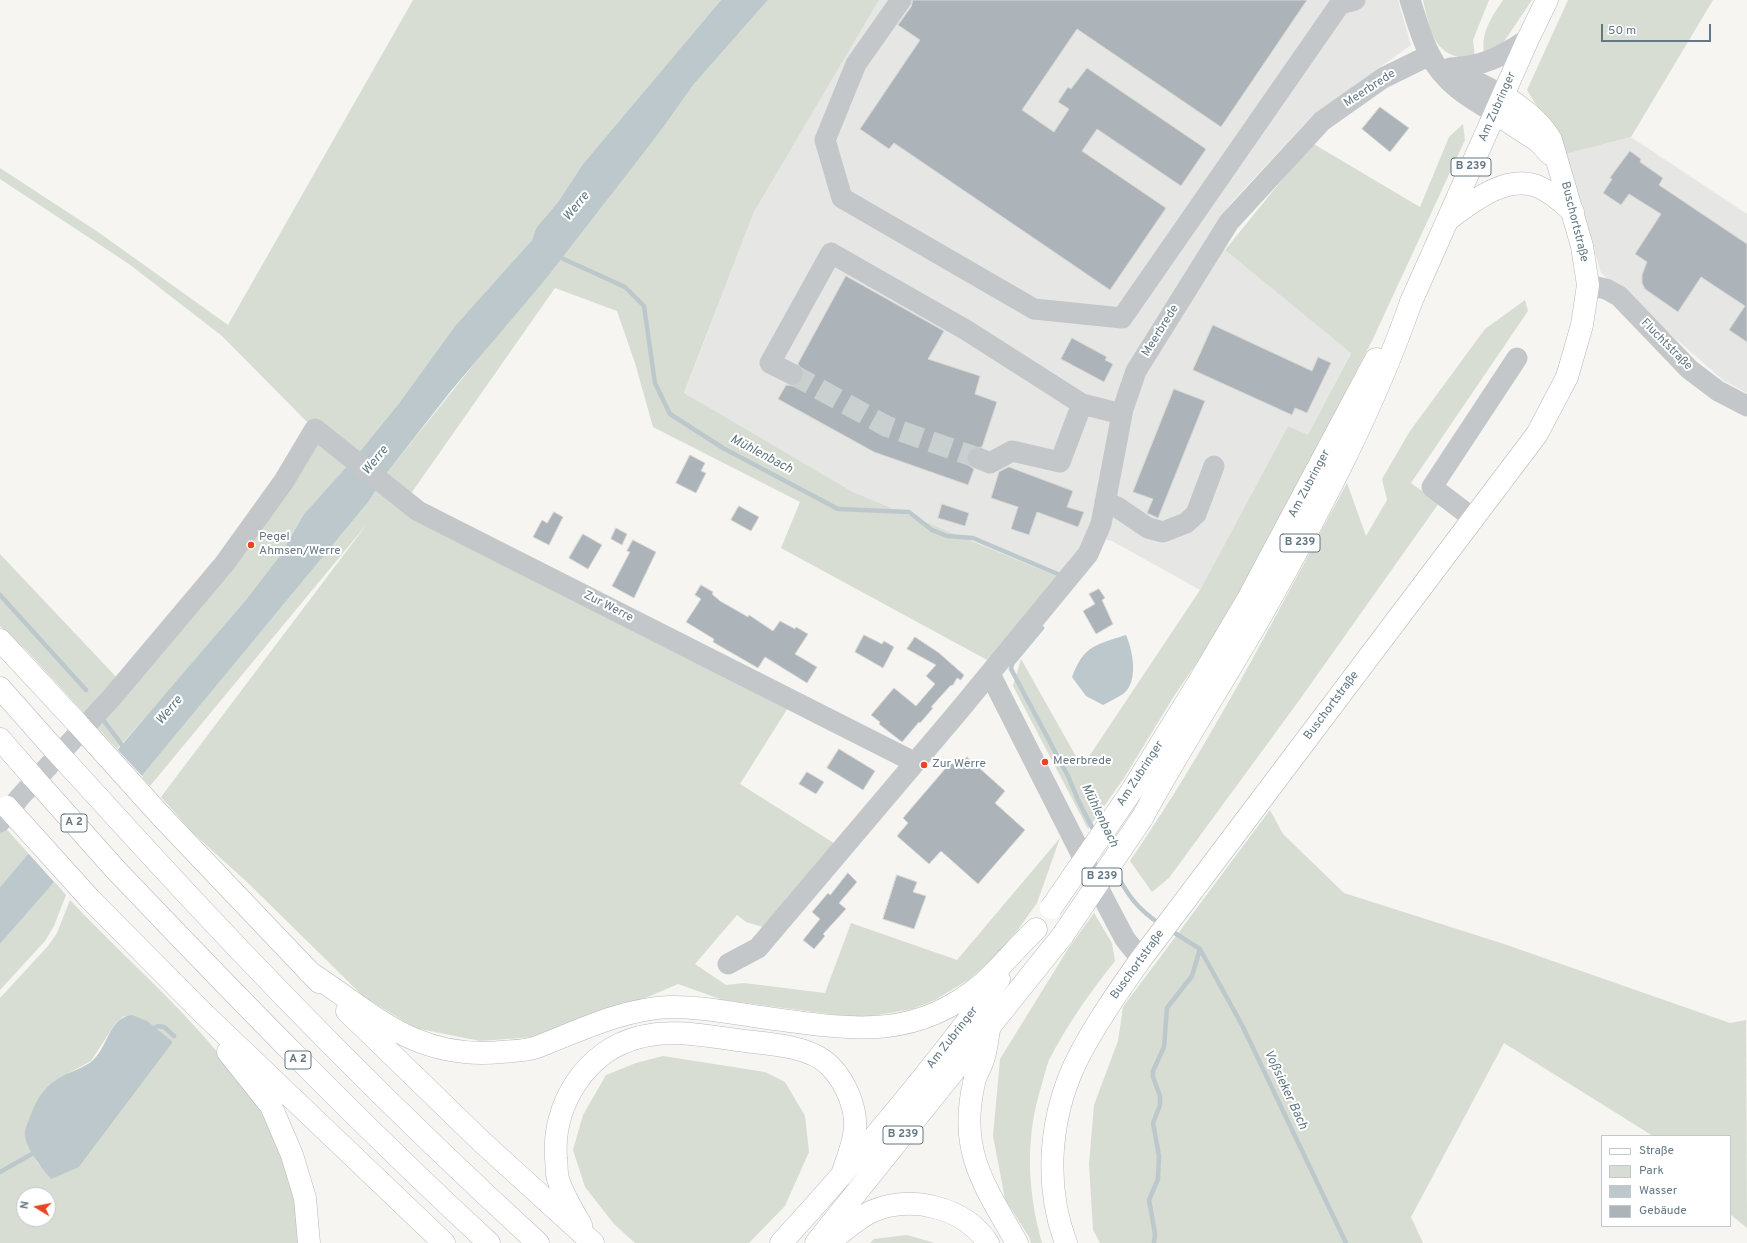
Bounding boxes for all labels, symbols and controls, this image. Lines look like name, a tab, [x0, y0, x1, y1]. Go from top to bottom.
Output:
scale bar	[1603, 16, 1713, 42]
text: 50 m	[1608, 23, 1636, 39]
street label: Meerbrede	[1342, 67, 1398, 111]
street label: Am Zubringer	[1476, 70, 1520, 144]
road number: B 239	[1451, 158, 1491, 176]
street label: Buschortstraße	[1557, 180, 1591, 264]
water label: Werre	[561, 189, 593, 225]
street label: Meerbrede	[1139, 302, 1183, 360]
street label: Fluchtstraße	[1637, 316, 1695, 374]
water label: Mühlenbach	[727, 432, 795, 478]
water label: Werre	[360, 443, 392, 479]
street label: Am Zubringer	[1286, 448, 1334, 520]
place label: Pegel Ahmsen/Werre	[259, 531, 341, 559]
road number: B 239	[1280, 534, 1320, 552]
marker: Pegel Ahmsen/Werre	[246, 540, 256, 550]
street label: Zur Werre	[581, 588, 635, 626]
street label: Buschortstraße	[1301, 669, 1363, 743]
water label: Werre	[153, 693, 187, 729]
street label: Am Zubringer	[1115, 739, 1167, 809]
place label: Meerbrede	[1053, 755, 1111, 769]
marker: Meerbrede	[1040, 757, 1050, 767]
place label: Zur Werre	[932, 758, 986, 772]
marker: Zur Werre	[919, 760, 929, 770]
water label: Mühlenbach	[1077, 782, 1121, 850]
road number: A 2	[61, 814, 87, 832]
road number: B 239	[1082, 868, 1122, 886]
street label: Buschortstraße	[1108, 927, 1168, 1003]
street label: Am Zubringer	[924, 1004, 982, 1072]
water label: Voßsieker Bach	[1260, 1048, 1310, 1132]
road number: A 2	[285, 1051, 311, 1069]
road number: B 239	[883, 1126, 923, 1144]
legend	[1601, 1135, 1731, 1227]
text: Straße	[1639, 1143, 1674, 1159]
text: Park	[1639, 1163, 1664, 1179]
text: Wasser	[1639, 1183, 1677, 1199]
north arrow	[16, 1187, 56, 1227]
text: N	[18, 1200, 33, 1210]
text: Gebäude	[1639, 1203, 1687, 1219]

